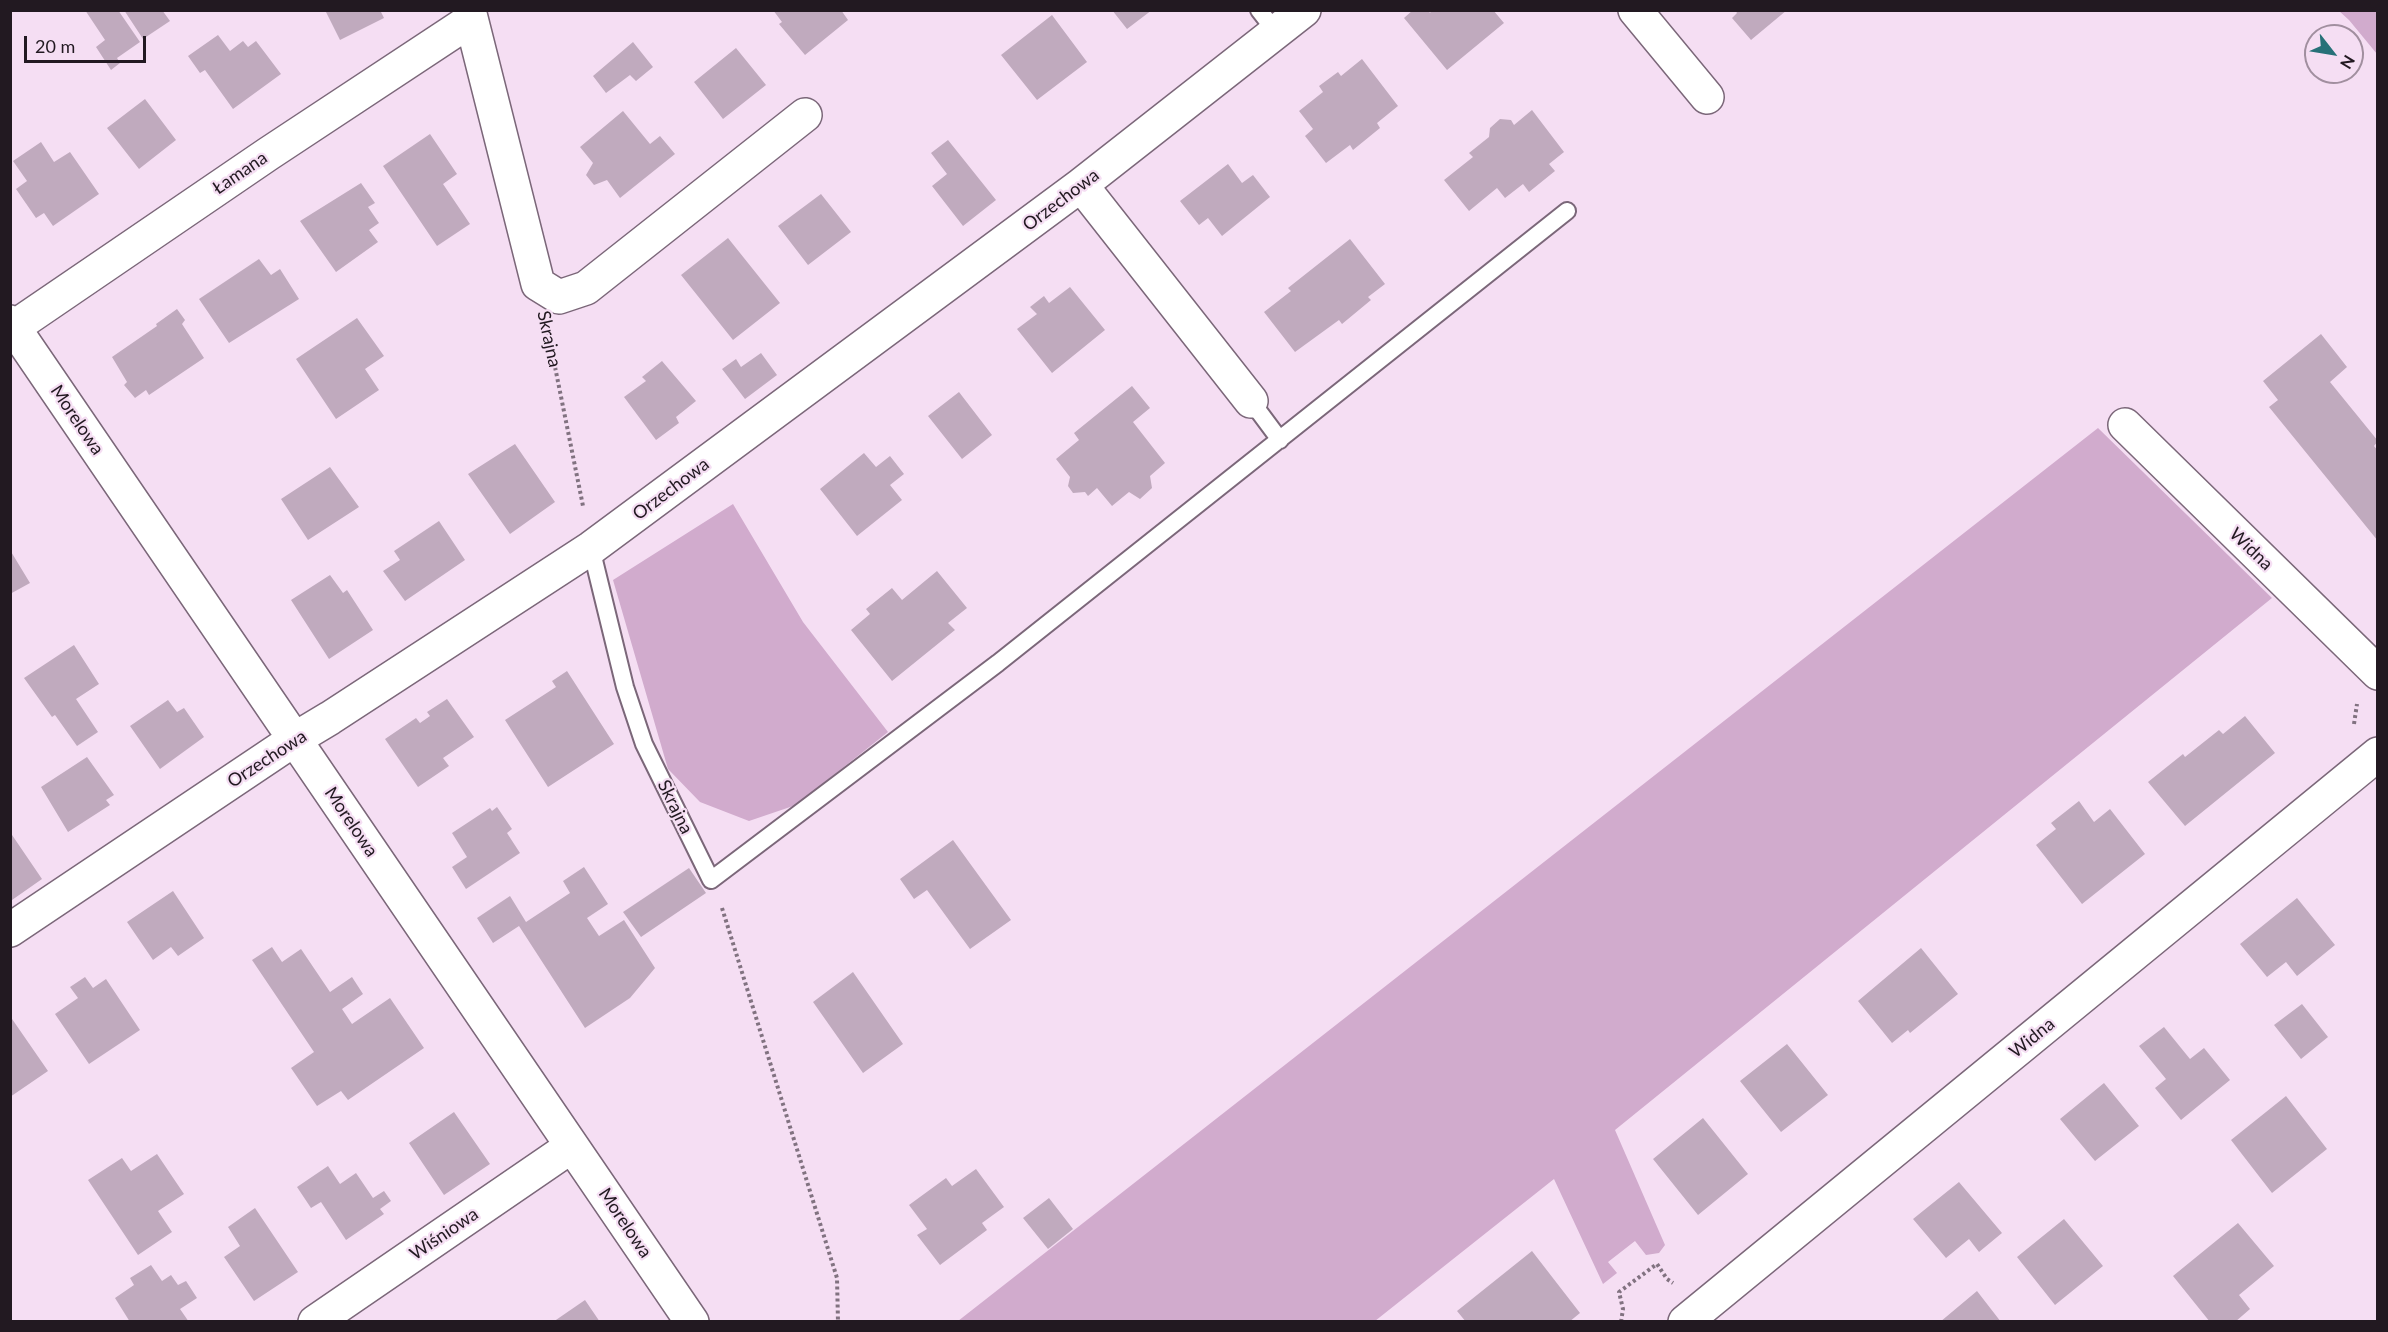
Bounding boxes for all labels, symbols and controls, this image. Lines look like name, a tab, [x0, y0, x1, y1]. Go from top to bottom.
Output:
scale bar	[27, 24, 148, 62]
north arrow	[2304, 24, 2364, 84]
text: 20 m	[35, 35, 75, 57]
text: N	[2337, 52, 2359, 73]
street label: Łamana	[209, 147, 271, 199]
street label: Orzechowa	[1019, 164, 1103, 236]
street label: Skrajna	[532, 309, 566, 369]
street label: Morelowa	[46, 381, 108, 459]
street label: Orzechowa	[629, 453, 713, 525]
street label: Widna	[2225, 523, 2277, 575]
street label: Orzechowa	[223, 725, 311, 793]
street label: Skrajna	[653, 776, 697, 838]
street label: Morelowa	[320, 783, 382, 861]
street label: Widna	[2005, 1013, 2059, 1063]
street label: Morelowa	[594, 1184, 656, 1262]
street label: Wiśniowa	[406, 1203, 482, 1265]

